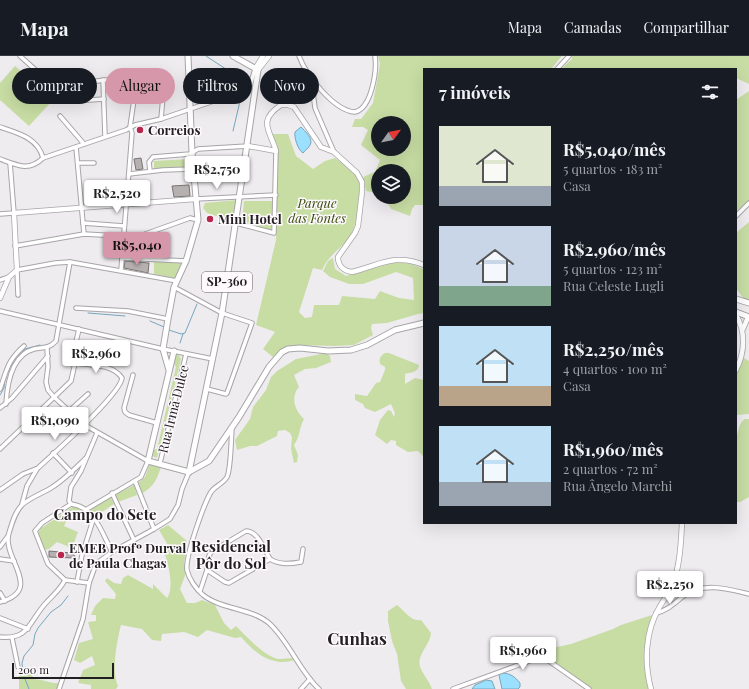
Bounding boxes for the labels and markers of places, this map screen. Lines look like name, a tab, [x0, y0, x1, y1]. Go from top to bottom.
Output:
place label: Correios	[148, 121, 200, 138]
marker: Correios	[135, 125, 145, 135]
pin: R$2,750	[180, 156, 254, 190]
pin: R$2,520	[80, 180, 154, 214]
place label: Mini Hotel	[218, 210, 282, 227]
marker: Mini Hotel	[205, 214, 215, 224]
pin: R$5,040	[100, 232, 174, 266]
pin: R$2,960	[59, 340, 133, 374]
pin: R$1,090	[18, 407, 92, 441]
place label: EMEB Profº Durval de Paula Chagas	[69, 539, 186, 571]
marker: EMEB Profº Durval de Paula Chagas	[56, 550, 66, 560]
pin: R$2,250	[633, 571, 707, 605]
pin: R$1,960	[486, 637, 560, 671]

